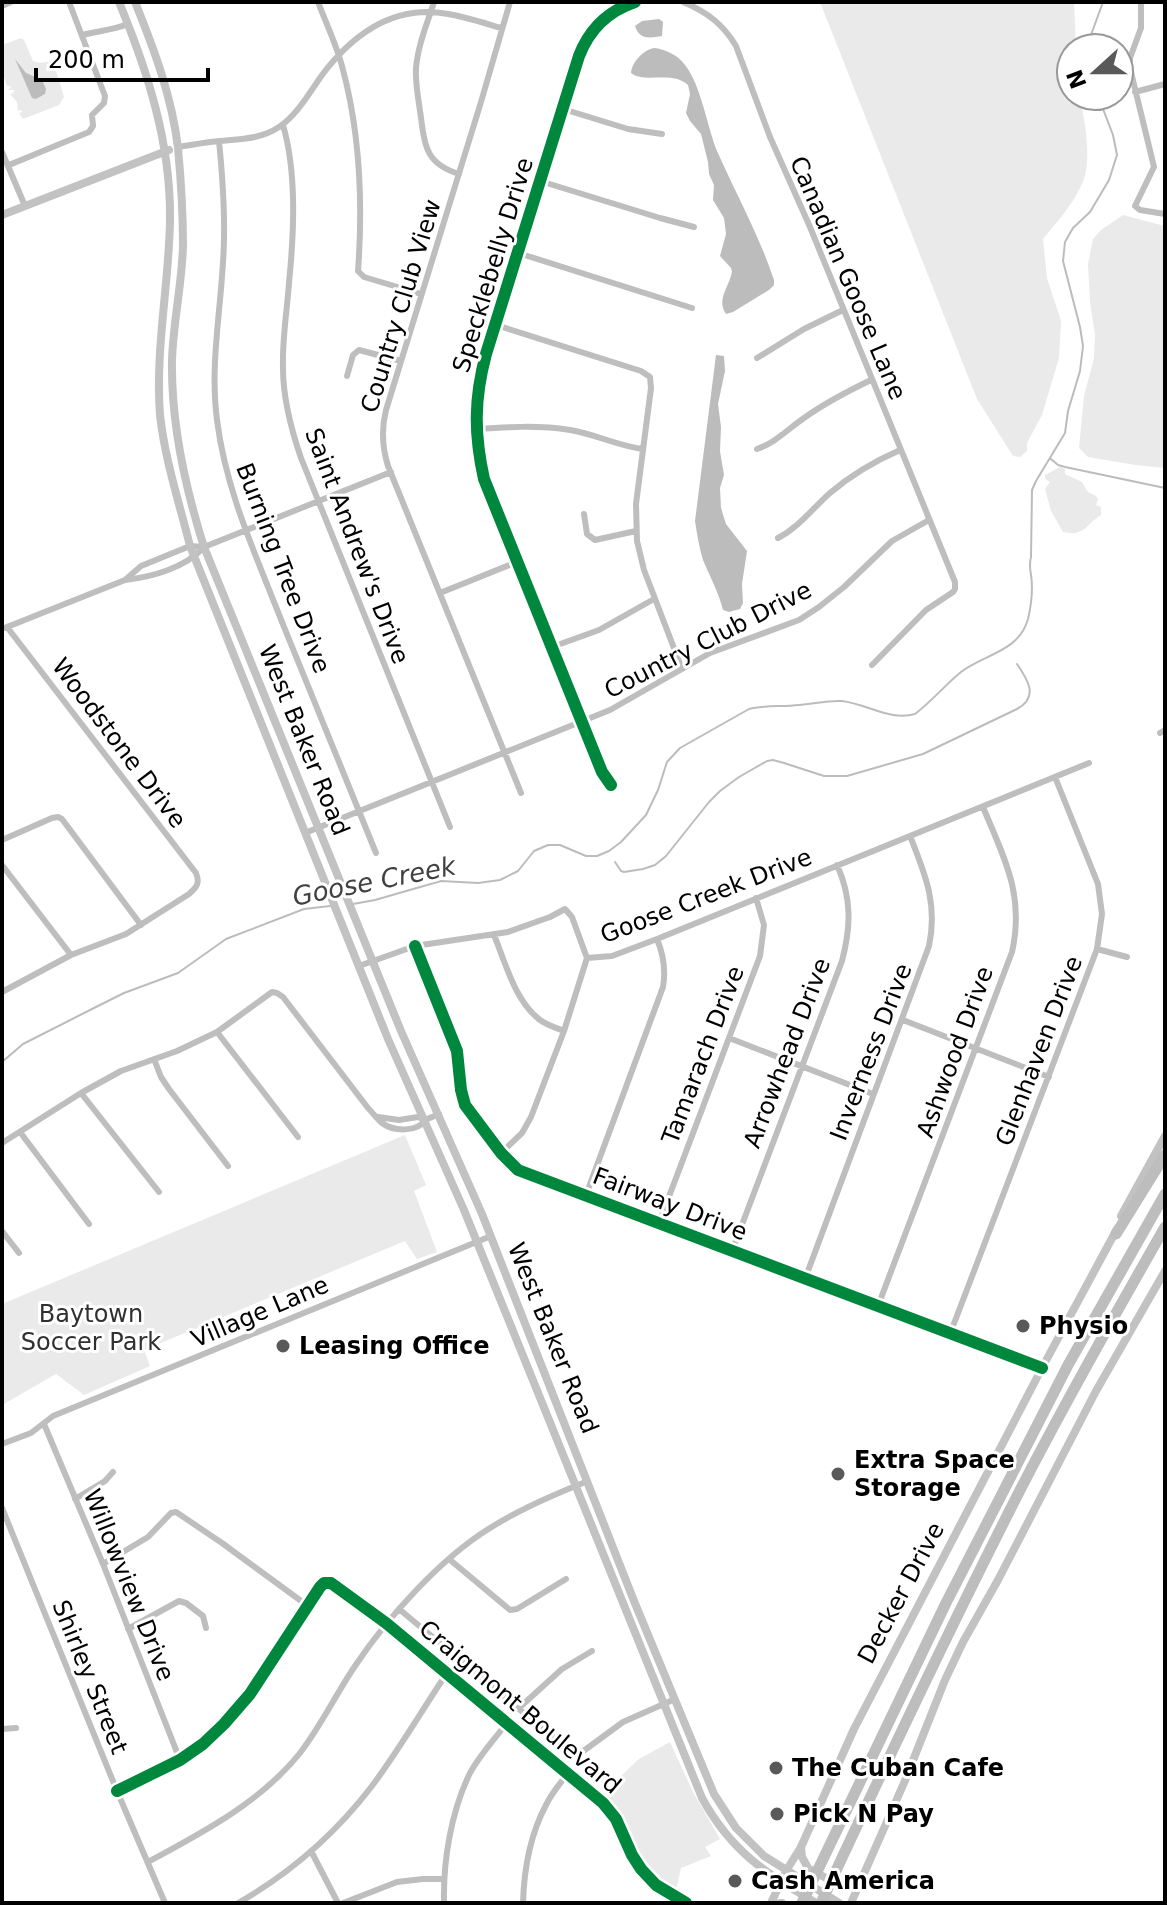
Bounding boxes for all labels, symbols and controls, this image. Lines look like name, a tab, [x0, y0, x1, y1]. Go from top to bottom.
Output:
scale bar	[36, 32, 208, 82]
north arrow	[1055, 32, 1135, 112]
text: 200 m	[48, 46, 125, 74]
text: N	[1062, 66, 1092, 92]
street label: Canadian Goose Lane	[784, 152, 912, 404]
street label: Specklebelly Drive	[447, 154, 539, 376]
street label: Country Club View	[355, 196, 447, 416]
street label: Saint Andrew's Drive	[299, 424, 415, 668]
street label: Burning Tree Drive	[230, 459, 336, 677]
street label: Country Club Drive	[600, 576, 816, 704]
street label: West Baker Road	[253, 640, 355, 840]
street label: Woodstone Drive	[46, 653, 192, 833]
street label: Goose Creek Drive	[596, 843, 816, 949]
water label: Goose Creek	[290, 850, 459, 912]
street label: Glenhaven Drive	[990, 952, 1088, 1150]
street label: Arrowhead Drive	[738, 954, 836, 1152]
street label: Inverness Drive	[824, 960, 918, 1144]
street label: Tamarach Drive	[656, 962, 750, 1149]
street label: Ashwood Drive	[911, 963, 999, 1141]
street label: Fairway Drive	[589, 1162, 751, 1246]
street label: West Baker Road	[502, 1238, 604, 1438]
street label: Village Lane	[187, 1271, 333, 1353]
park label: Baytown Soccer Park	[21, 1300, 161, 1356]
place label: Physio	[1039, 1312, 1128, 1340]
marker: Physio	[1014, 1317, 1032, 1335]
place label: Leasing Office	[299, 1332, 490, 1360]
marker: Leasing Office	[274, 1337, 292, 1355]
place label: Extra Space Storage	[854, 1446, 1015, 1502]
marker: Extra Space Storage	[829, 1465, 847, 1483]
street label: Willowview Drive	[78, 1485, 180, 1685]
street label: Decker Drive	[852, 1518, 950, 1668]
street label: Shirley Street	[46, 1596, 134, 1758]
street label: Craigmont Boulevard	[413, 1614, 627, 1800]
place label: The Cuban Cafe	[792, 1754, 1004, 1782]
marker: The Cuban Cafe	[767, 1759, 785, 1777]
place label: Pick N Pay	[793, 1800, 934, 1828]
marker: Pick N Pay	[768, 1805, 786, 1823]
place label: Cash America	[751, 1867, 935, 1895]
marker: Cash America	[726, 1872, 744, 1890]

